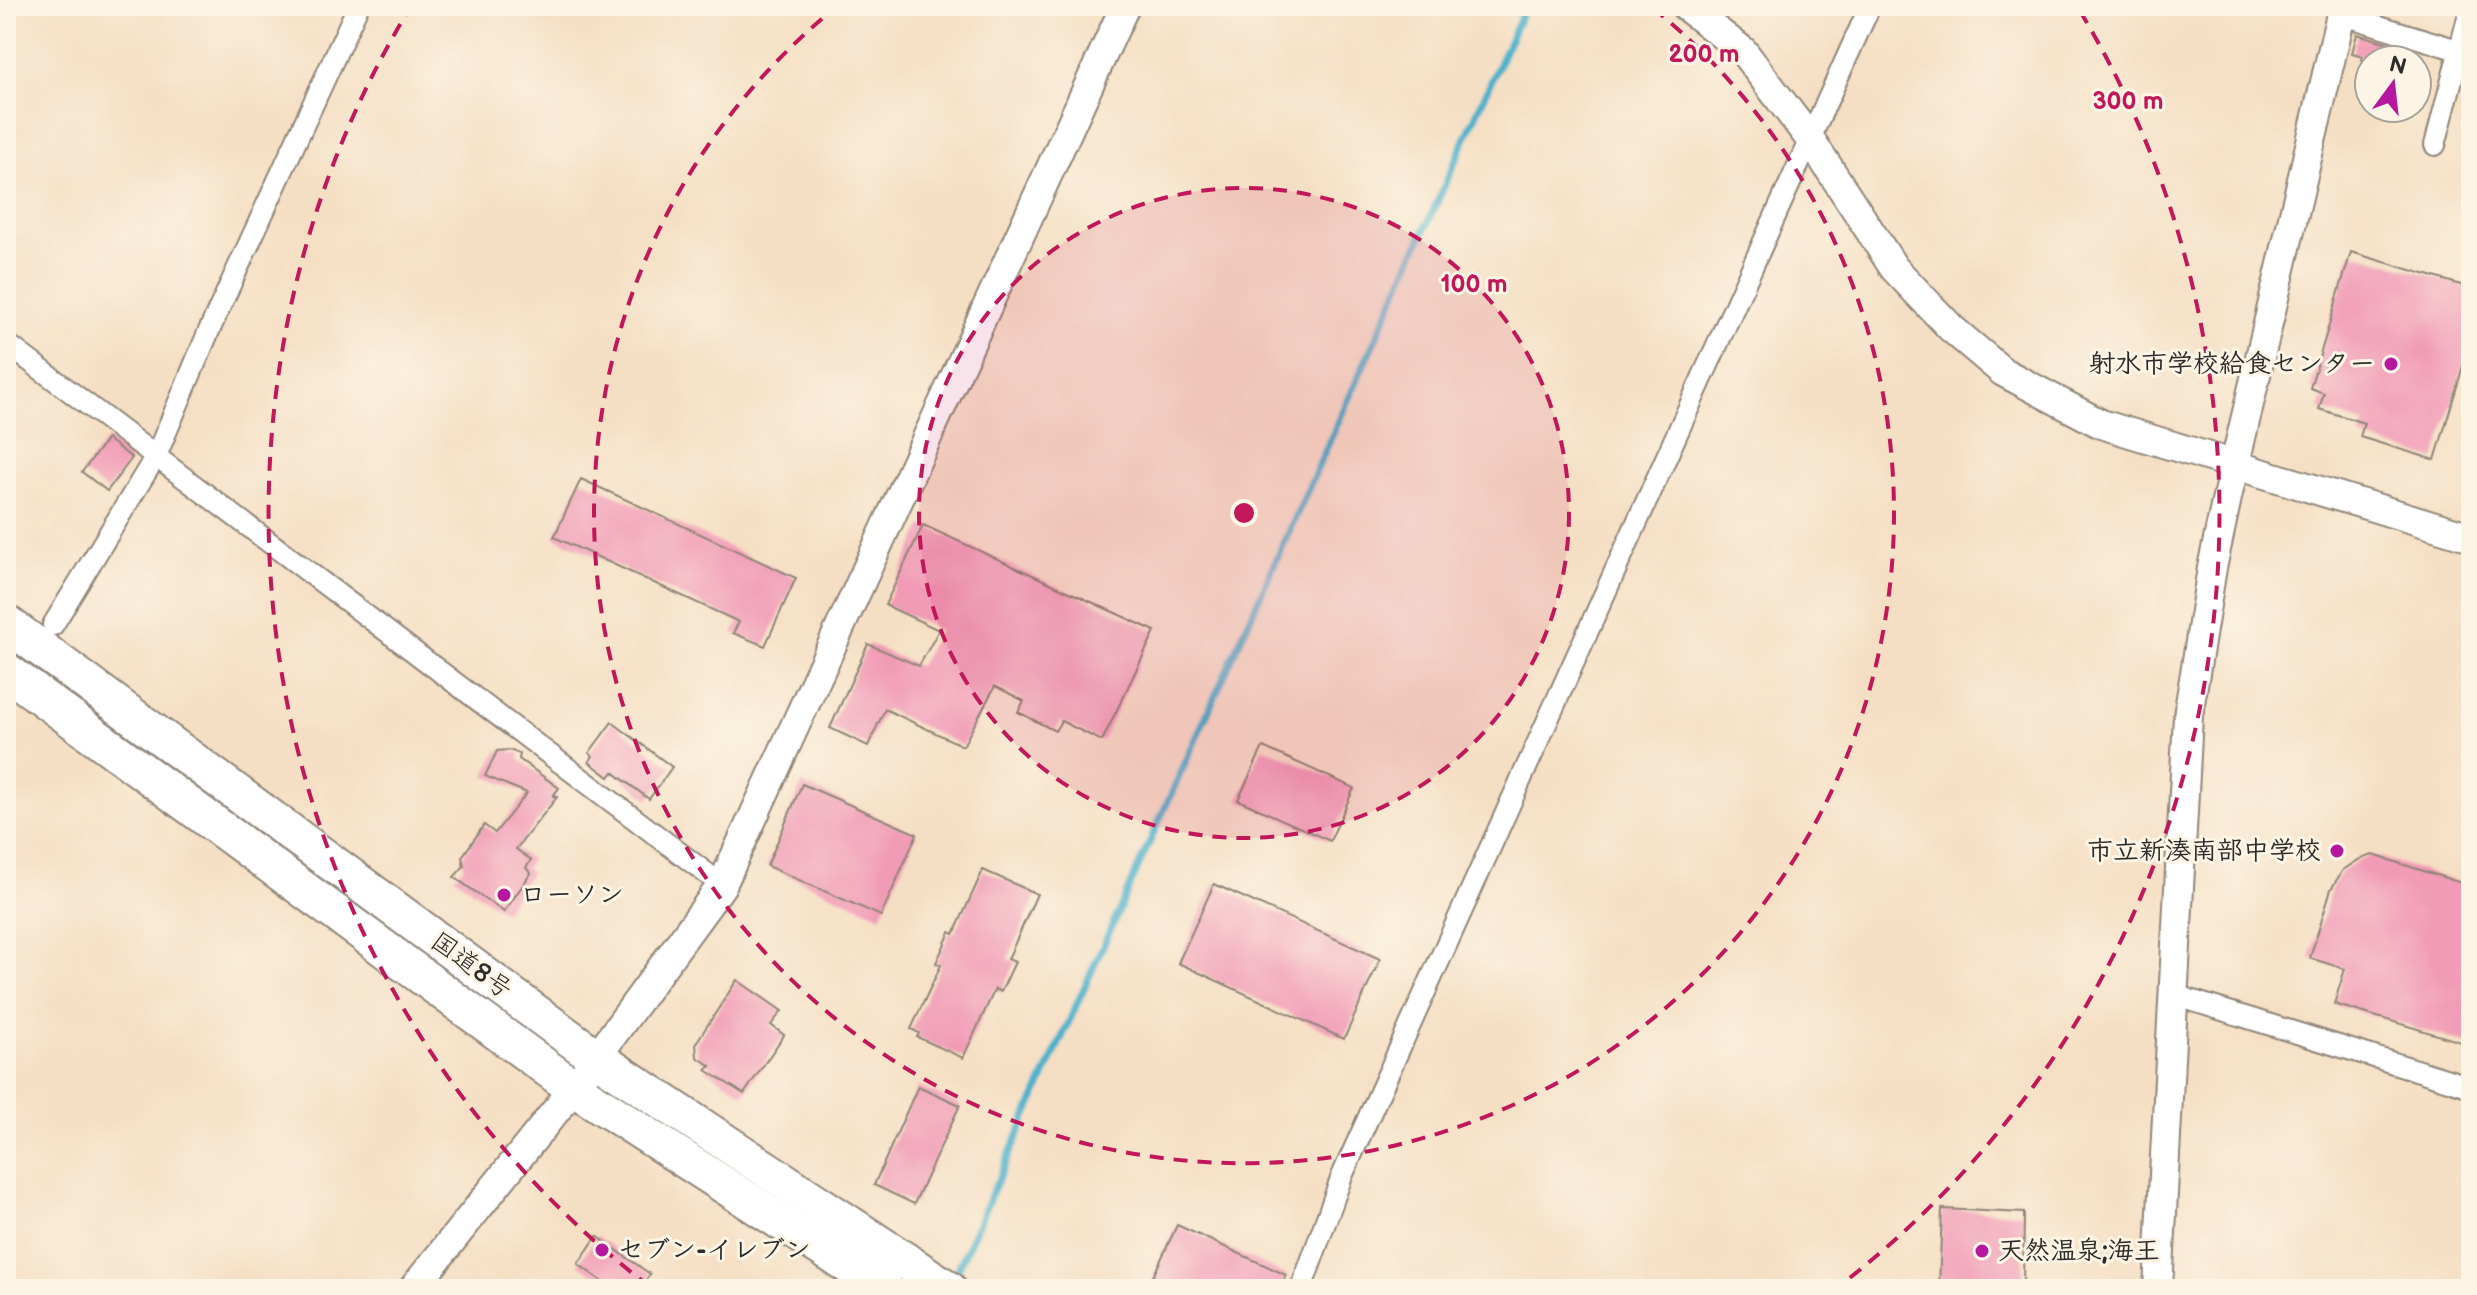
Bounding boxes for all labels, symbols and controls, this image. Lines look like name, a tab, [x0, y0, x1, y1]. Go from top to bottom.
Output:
text: 200 m	[1669, 40, 1739, 69]
north arrow	[2353, 44, 2433, 124]
text: N	[2386, 51, 2409, 81]
text: 300 m	[2093, 87, 2163, 116]
text: 100 m	[1441, 270, 1507, 299]
place label: 射水市学校給食センター	[2089, 349, 2375, 380]
marker: 射水市学校給食センター	[2382, 355, 2400, 373]
centre of rings	[1230, 499, 1258, 527]
place label: 市立新湊南部中学校	[2087, 836, 2321, 867]
marker: 市立新湊南部中学校	[2328, 842, 2346, 860]
place label: ローソン	[520, 880, 624, 911]
marker: ローソン	[495, 886, 513, 904]
street label: 国道8号	[424, 926, 518, 1006]
place label: セブン-イレブン	[618, 1235, 811, 1266]
place label: 天然温泉;海王	[1998, 1236, 2160, 1267]
marker: セブン-イレブン	[593, 1241, 611, 1259]
marker: 天然温泉;海王	[1973, 1242, 1991, 1260]

